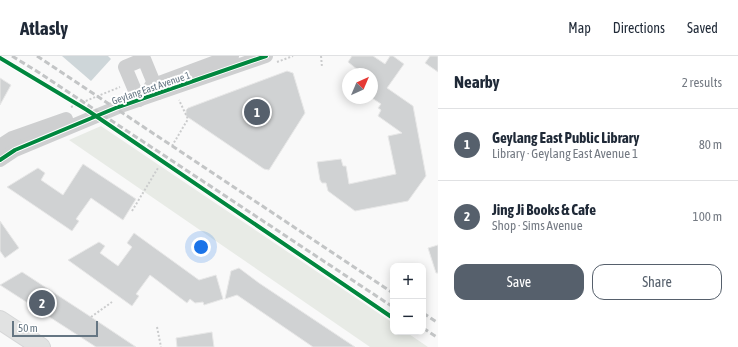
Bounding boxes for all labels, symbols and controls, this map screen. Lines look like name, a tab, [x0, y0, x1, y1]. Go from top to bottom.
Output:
text: Atlasly	[20, 17, 68, 39]
text: Map	[568, 20, 591, 36]
text: Directions	[613, 20, 665, 36]
text: Saved	[687, 20, 718, 36]
north arrow	[342, 68, 378, 104]
street label: Geylang East Avenue 1	[110, 69, 192, 107]
text: Nearby	[454, 72, 500, 92]
text: 2 results	[682, 75, 722, 90]
pin: 1	[244, 97, 270, 127]
text: Geylang East Public Library	[492, 129, 639, 146]
text: 1	[464, 137, 470, 152]
text: 80 m	[699, 137, 722, 152]
text: Library · Geylang East Avenue 1	[492, 146, 638, 161]
text: Jing Ji Books & Cafe	[492, 201, 596, 218]
text: 2	[464, 209, 470, 224]
text: 100 m	[693, 209, 722, 224]
text: Shop · Sims Avenue	[492, 218, 583, 233]
your location	[191, 237, 211, 257]
map controls	[390, 263, 426, 335]
button: +	[390, 263, 426, 299]
button: Save	[454, 264, 584, 300]
button: Share	[592, 264, 722, 300]
pin: 2	[29, 288, 55, 318]
button: −	[390, 299, 426, 335]
scale bar	[12, 319, 98, 338]
text: 50 m	[18, 322, 38, 334]

